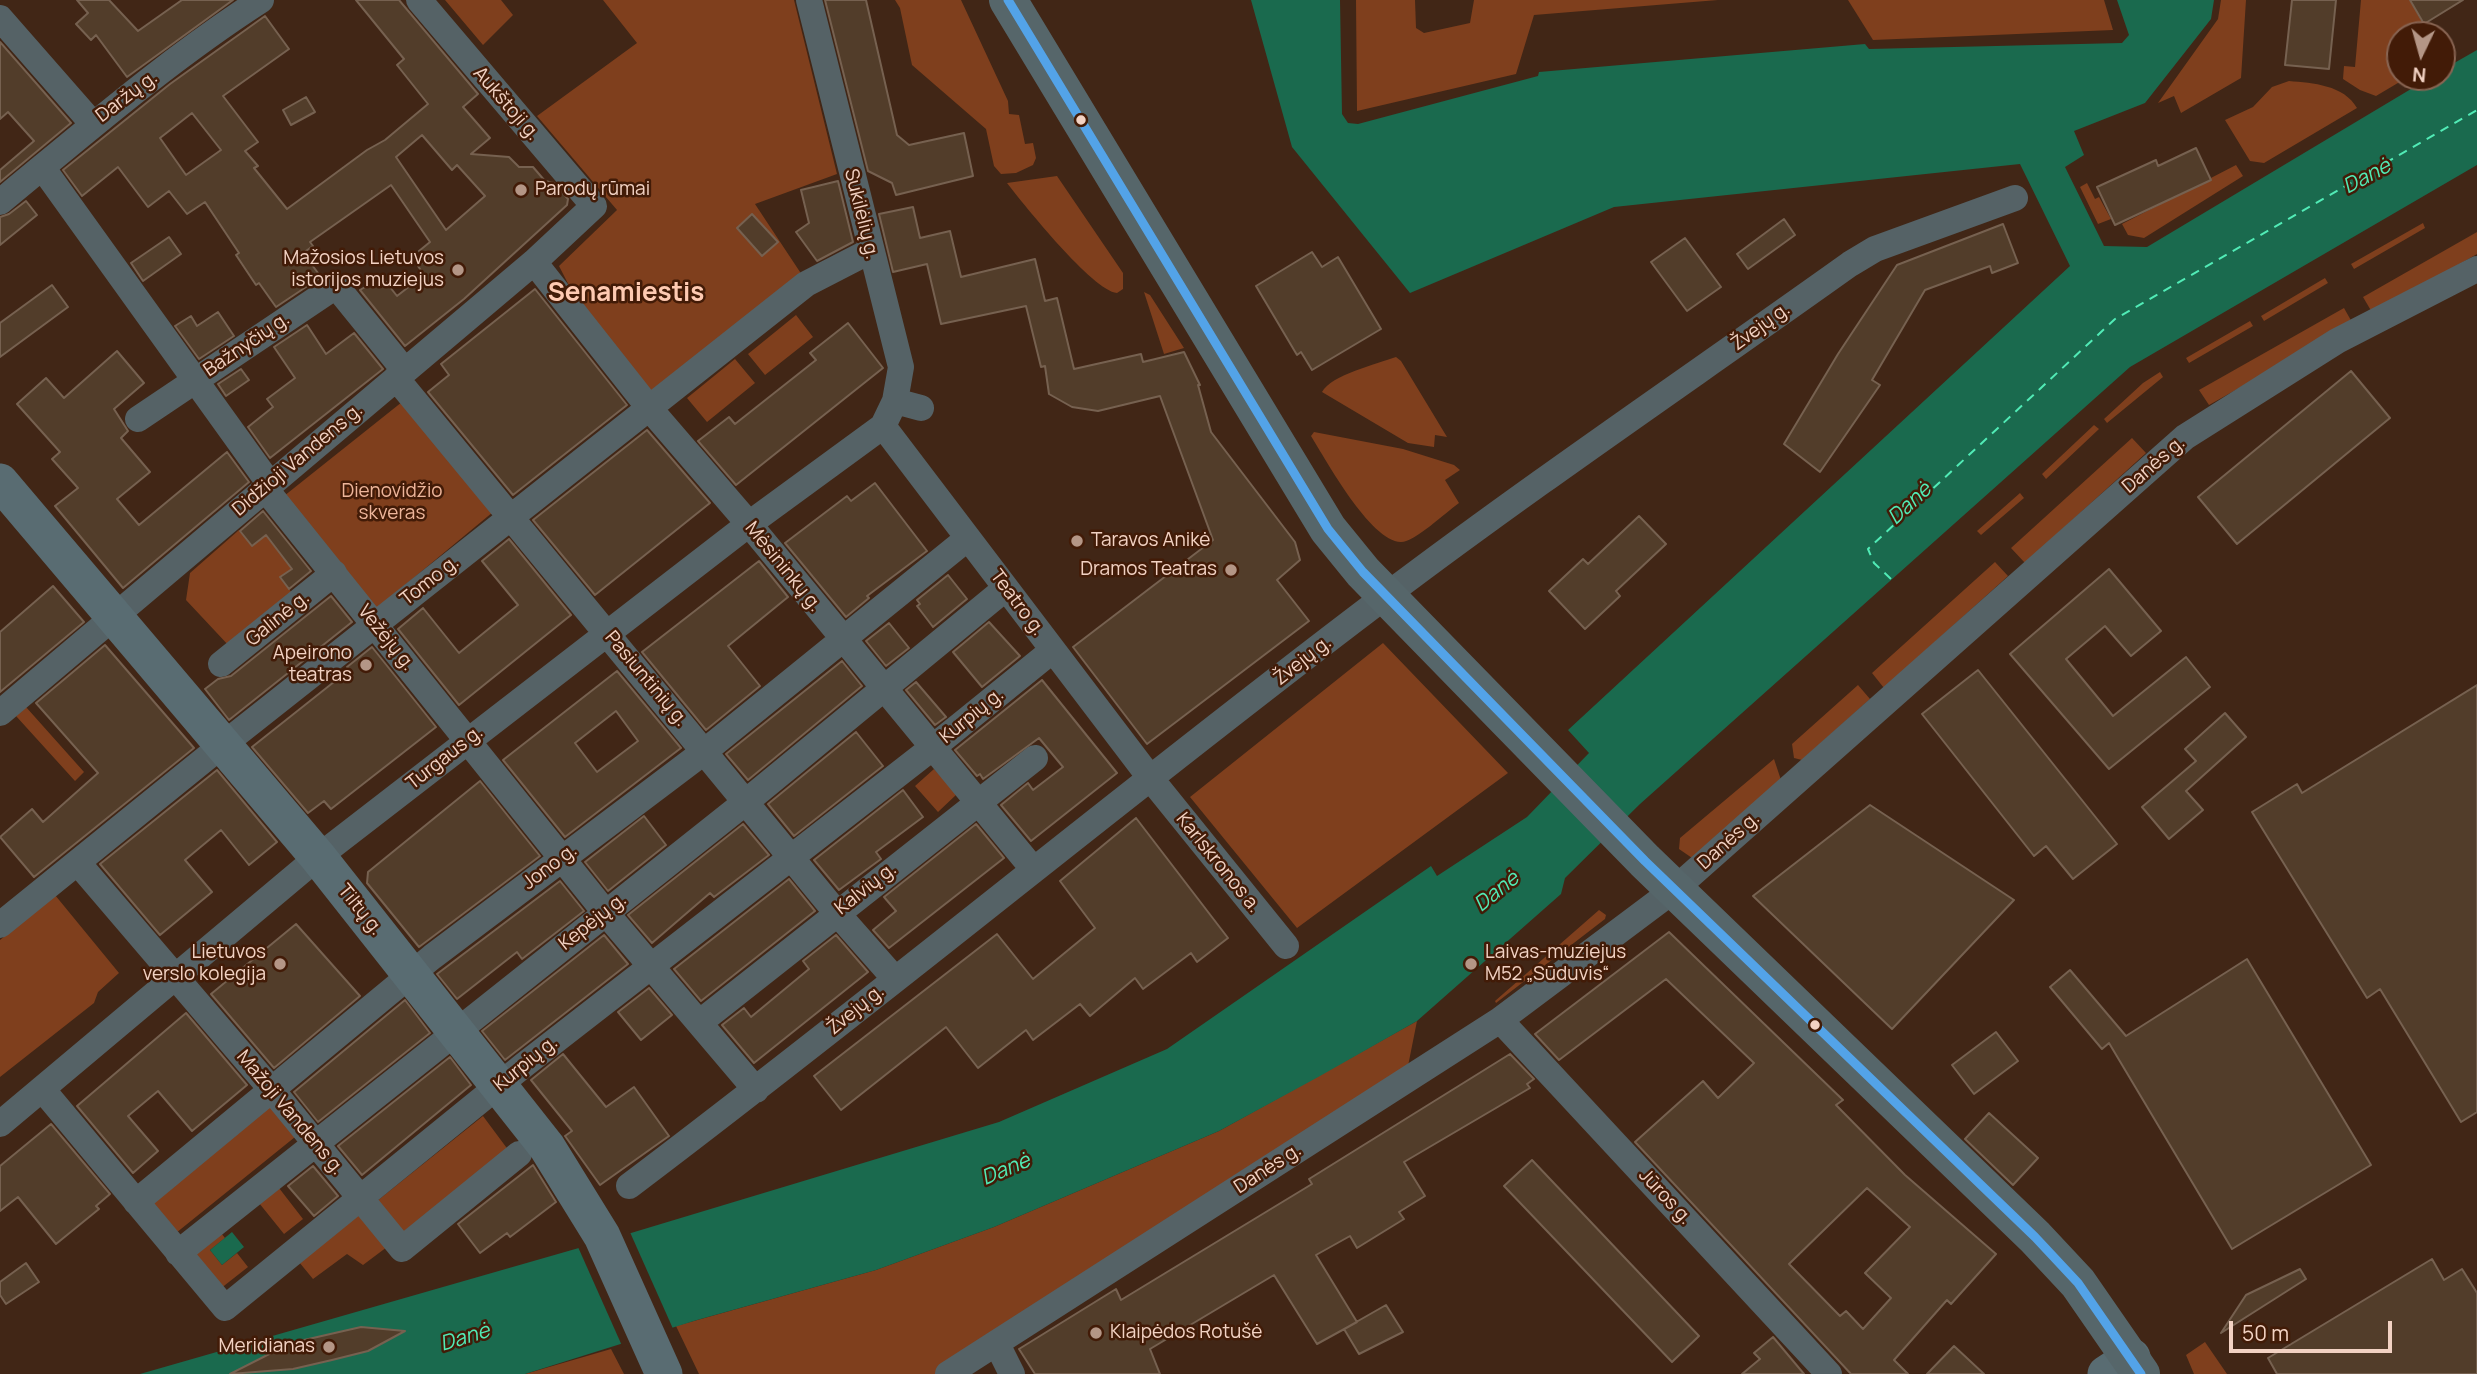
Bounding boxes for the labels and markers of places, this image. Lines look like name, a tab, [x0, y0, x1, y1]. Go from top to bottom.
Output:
unlabelled marker	[1074, 113, 1088, 127]
place label: Parodų rūmai	[535, 179, 650, 201]
marker: Parodų rūmai	[513, 182, 529, 198]
place label: Mažosios Lietuvos istorijos muziejus	[283, 248, 444, 292]
marker: Mažosios Lietuvos istorijos muziejus	[450, 262, 466, 278]
place label: Taravos Anikė	[1091, 530, 1210, 552]
marker: Taravos Anikė	[1069, 533, 1085, 549]
place label: Dramos Teatras	[1080, 559, 1217, 581]
marker: Dramos Teatras	[1223, 562, 1239, 578]
place label: Apeirono teatras	[273, 643, 352, 687]
marker: Apeirono teatras	[358, 657, 374, 673]
place label: Lietuvos verslo kolegija	[143, 942, 266, 986]
place label: Laivas-muziejus M52 „Sūduvis“	[1485, 942, 1626, 986]
marker: Lietuvos verslo kolegija	[272, 956, 288, 972]
marker: Laivas-muziejus M52 „Sūduvis“	[1463, 956, 1479, 972]
unlabelled marker	[1808, 1018, 1822, 1032]
place label: Klaipėdos Rotušė	[1110, 1322, 1262, 1344]
marker: Klaipėdos Rotušė	[1088, 1325, 1104, 1341]
place label: Meridianas	[219, 1336, 315, 1358]
marker: Meridianas	[321, 1339, 337, 1355]

